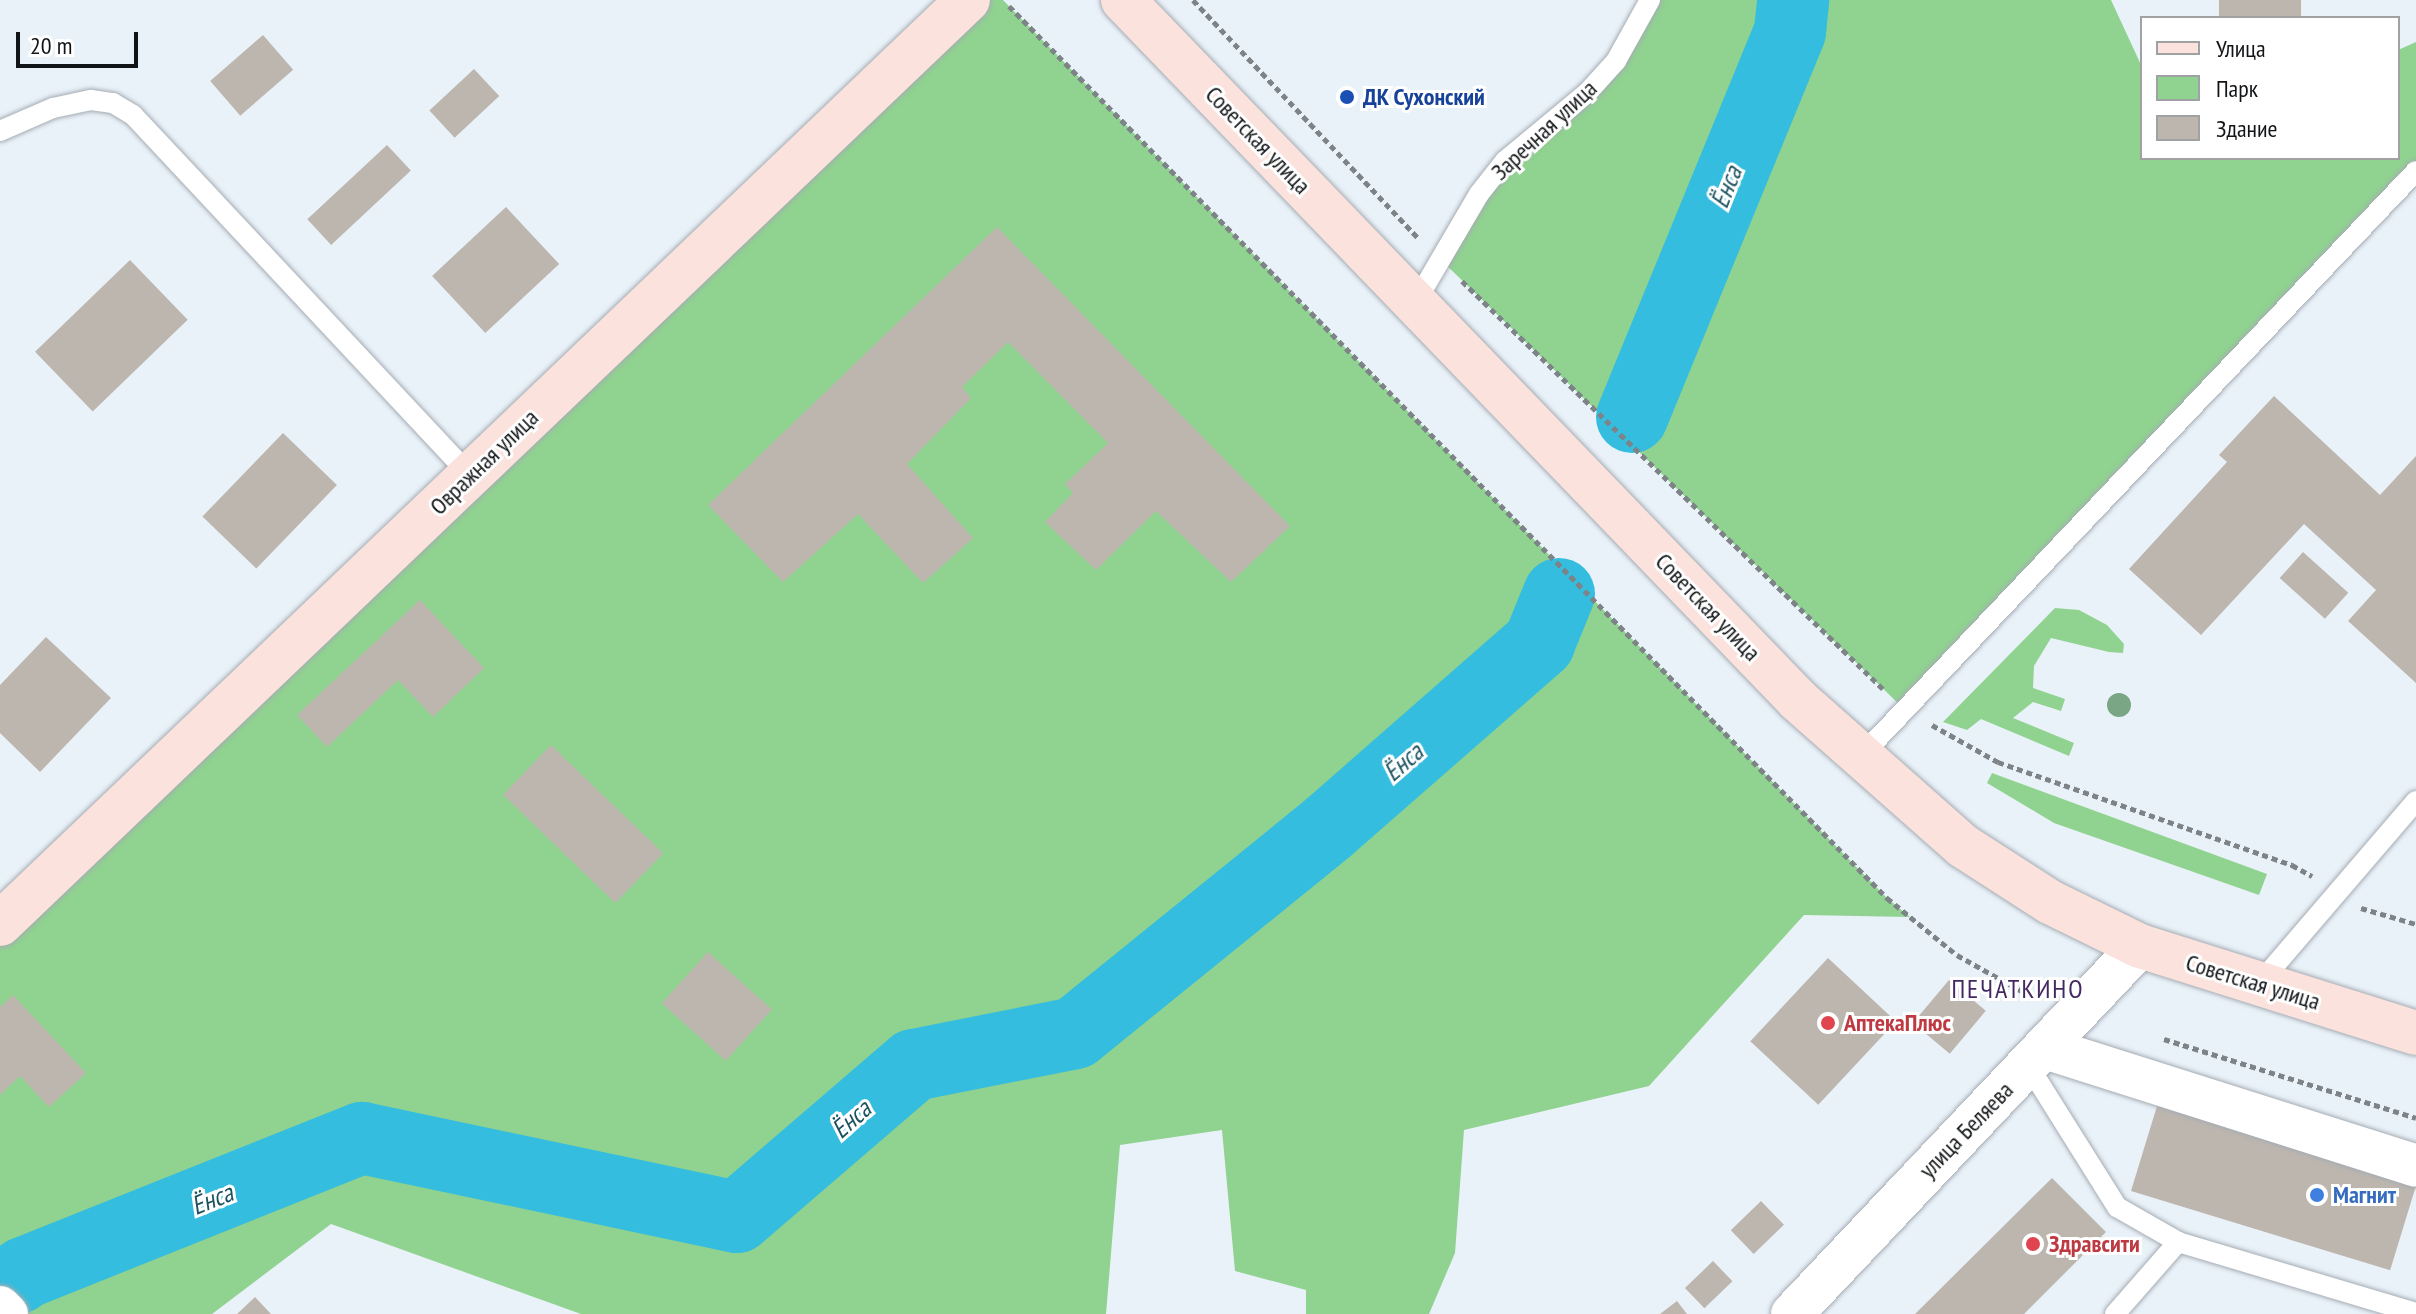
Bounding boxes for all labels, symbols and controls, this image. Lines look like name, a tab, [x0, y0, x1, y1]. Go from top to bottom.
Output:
scale bar	[20, 16, 142, 66]
legend	[2140, 16, 2400, 160]
text: 20 m	[30, 30, 72, 61]
text: Улица	[2216, 33, 2266, 64]
text: Парк	[2216, 73, 2258, 104]
street label: Заречная улица	[1485, 74, 1603, 186]
street label: Советская улица	[1199, 80, 1317, 200]
place label: ДК Сухонский	[1363, 83, 1485, 111]
marker: ДК Сухонский	[1338, 88, 1356, 106]
text: Здание	[2216, 113, 2277, 144]
water label: Ёнса	[1704, 162, 1748, 212]
street label: Овражная улица	[424, 403, 544, 521]
street label: Советская улица	[1649, 547, 1767, 667]
water label: Ёнса	[1377, 736, 1429, 788]
street label: Советская улица	[2182, 948, 2324, 1016]
district label: ПЕЧАТКИНО	[1951, 973, 2085, 1005]
place label: АптекаПлюс	[1844, 1009, 1951, 1037]
marker: АптекаПлюс	[1819, 1014, 1837, 1032]
street label: улица Беляева	[1913, 1076, 2019, 1184]
water label: Ёнса	[825, 1093, 877, 1145]
water label: Ёнса	[187, 1177, 237, 1221]
place label: Магнит	[2333, 1181, 2396, 1209]
marker: Магнит	[2308, 1186, 2326, 1204]
place label: Здравсити	[2049, 1230, 2140, 1258]
marker: Здравсити	[2024, 1235, 2042, 1253]

